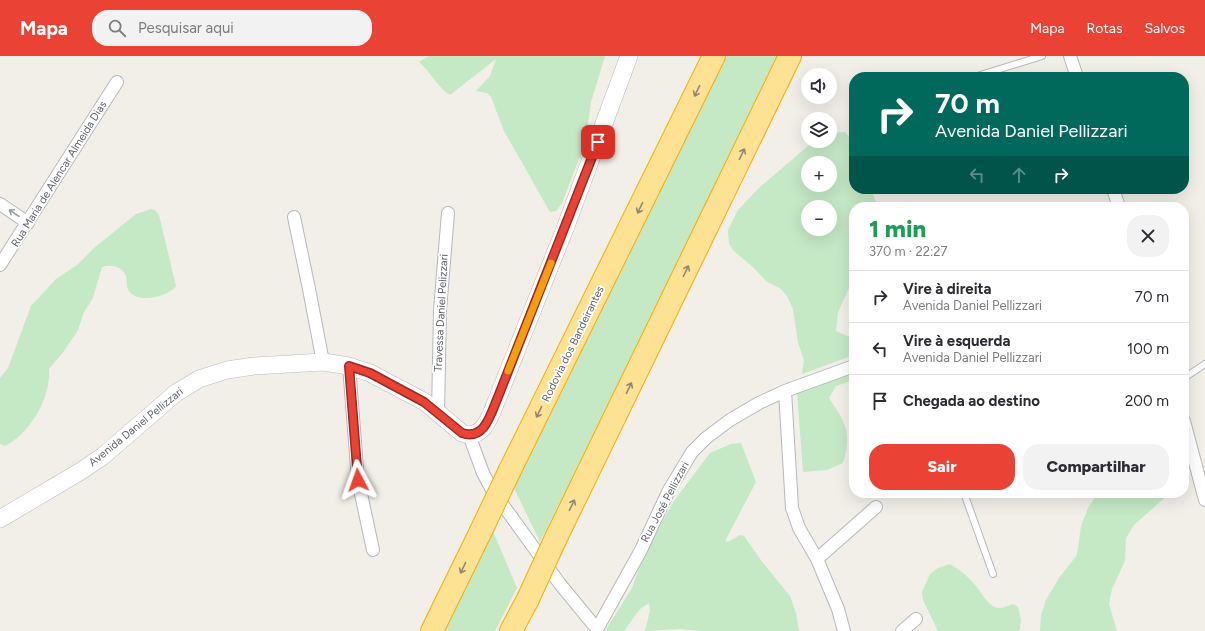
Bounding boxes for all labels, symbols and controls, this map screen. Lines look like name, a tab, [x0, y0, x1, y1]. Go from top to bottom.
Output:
search box	[92, 10, 372, 46]
text: Mapa	[20, 17, 68, 40]
icon: search	[106, 17, 128, 39]
text: Pesquisar aqui	[138, 19, 234, 37]
text: Mapa	[1030, 20, 1065, 37]
text: Rotas	[1087, 20, 1122, 37]
text: Salvos	[1144, 20, 1185, 37]
map controls	[801, 68, 837, 236]
button: sound	[801, 68, 837, 104]
one-way arrow	[693, 85, 700, 97]
text: 70 m	[935, 86, 1000, 120]
icon: right	[869, 88, 921, 140]
street label: Rua Maria de Alencar Almeida Dias	[9, 99, 109, 249]
button: layers	[801, 112, 837, 148]
text: Avenida Daniel Pellizzari	[935, 120, 1128, 142]
pin	[581, 125, 615, 159]
icon: arrive	[587, 131, 609, 153]
one-way arrow	[739, 148, 746, 160]
button: +	[801, 156, 837, 192]
icon: left	[966, 164, 988, 186]
icon: ahead	[1008, 164, 1030, 186]
icon: right	[1050, 164, 1072, 186]
button: −	[801, 200, 837, 236]
one-way arrow	[636, 202, 643, 214]
one-way arrow	[8, 209, 20, 217]
text: 1 min	[869, 214, 926, 243]
button: close	[1127, 215, 1169, 257]
text: 370 m · 22:27	[869, 244, 947, 259]
street label: Travessa Daniel Pelizzari	[431, 254, 451, 372]
one-way arrow	[683, 265, 690, 277]
text: Vire à direita	[903, 280, 992, 298]
street label: Rodovia dos Bandeirantes	[539, 284, 607, 404]
icon: right	[869, 286, 891, 308]
text: 70 m	[1135, 288, 1169, 306]
text: Avenida Daniel Pellizzari	[903, 298, 1042, 313]
text: Vire à esquerda	[903, 332, 1010, 350]
icon: left	[869, 338, 891, 360]
text: 100 m	[1127, 340, 1169, 358]
text: Avenida Daniel Pellizzari	[903, 350, 1042, 365]
one-way arrow	[626, 382, 633, 394]
street label: Avenida Daniel Pellizzari	[86, 385, 186, 469]
icon: arrive	[869, 390, 891, 412]
text: Chegada ao destino	[903, 392, 1040, 410]
text: 200 m	[1125, 392, 1169, 410]
one-way arrow	[535, 406, 542, 418]
button: Sair	[869, 444, 1015, 490]
button: Compartilhar	[1023, 444, 1169, 490]
position arrow	[337, 459, 379, 501]
street label: Rua José Pellizzari	[638, 459, 692, 545]
one-way arrow	[569, 499, 576, 511]
one-way arrow	[459, 562, 466, 574]

